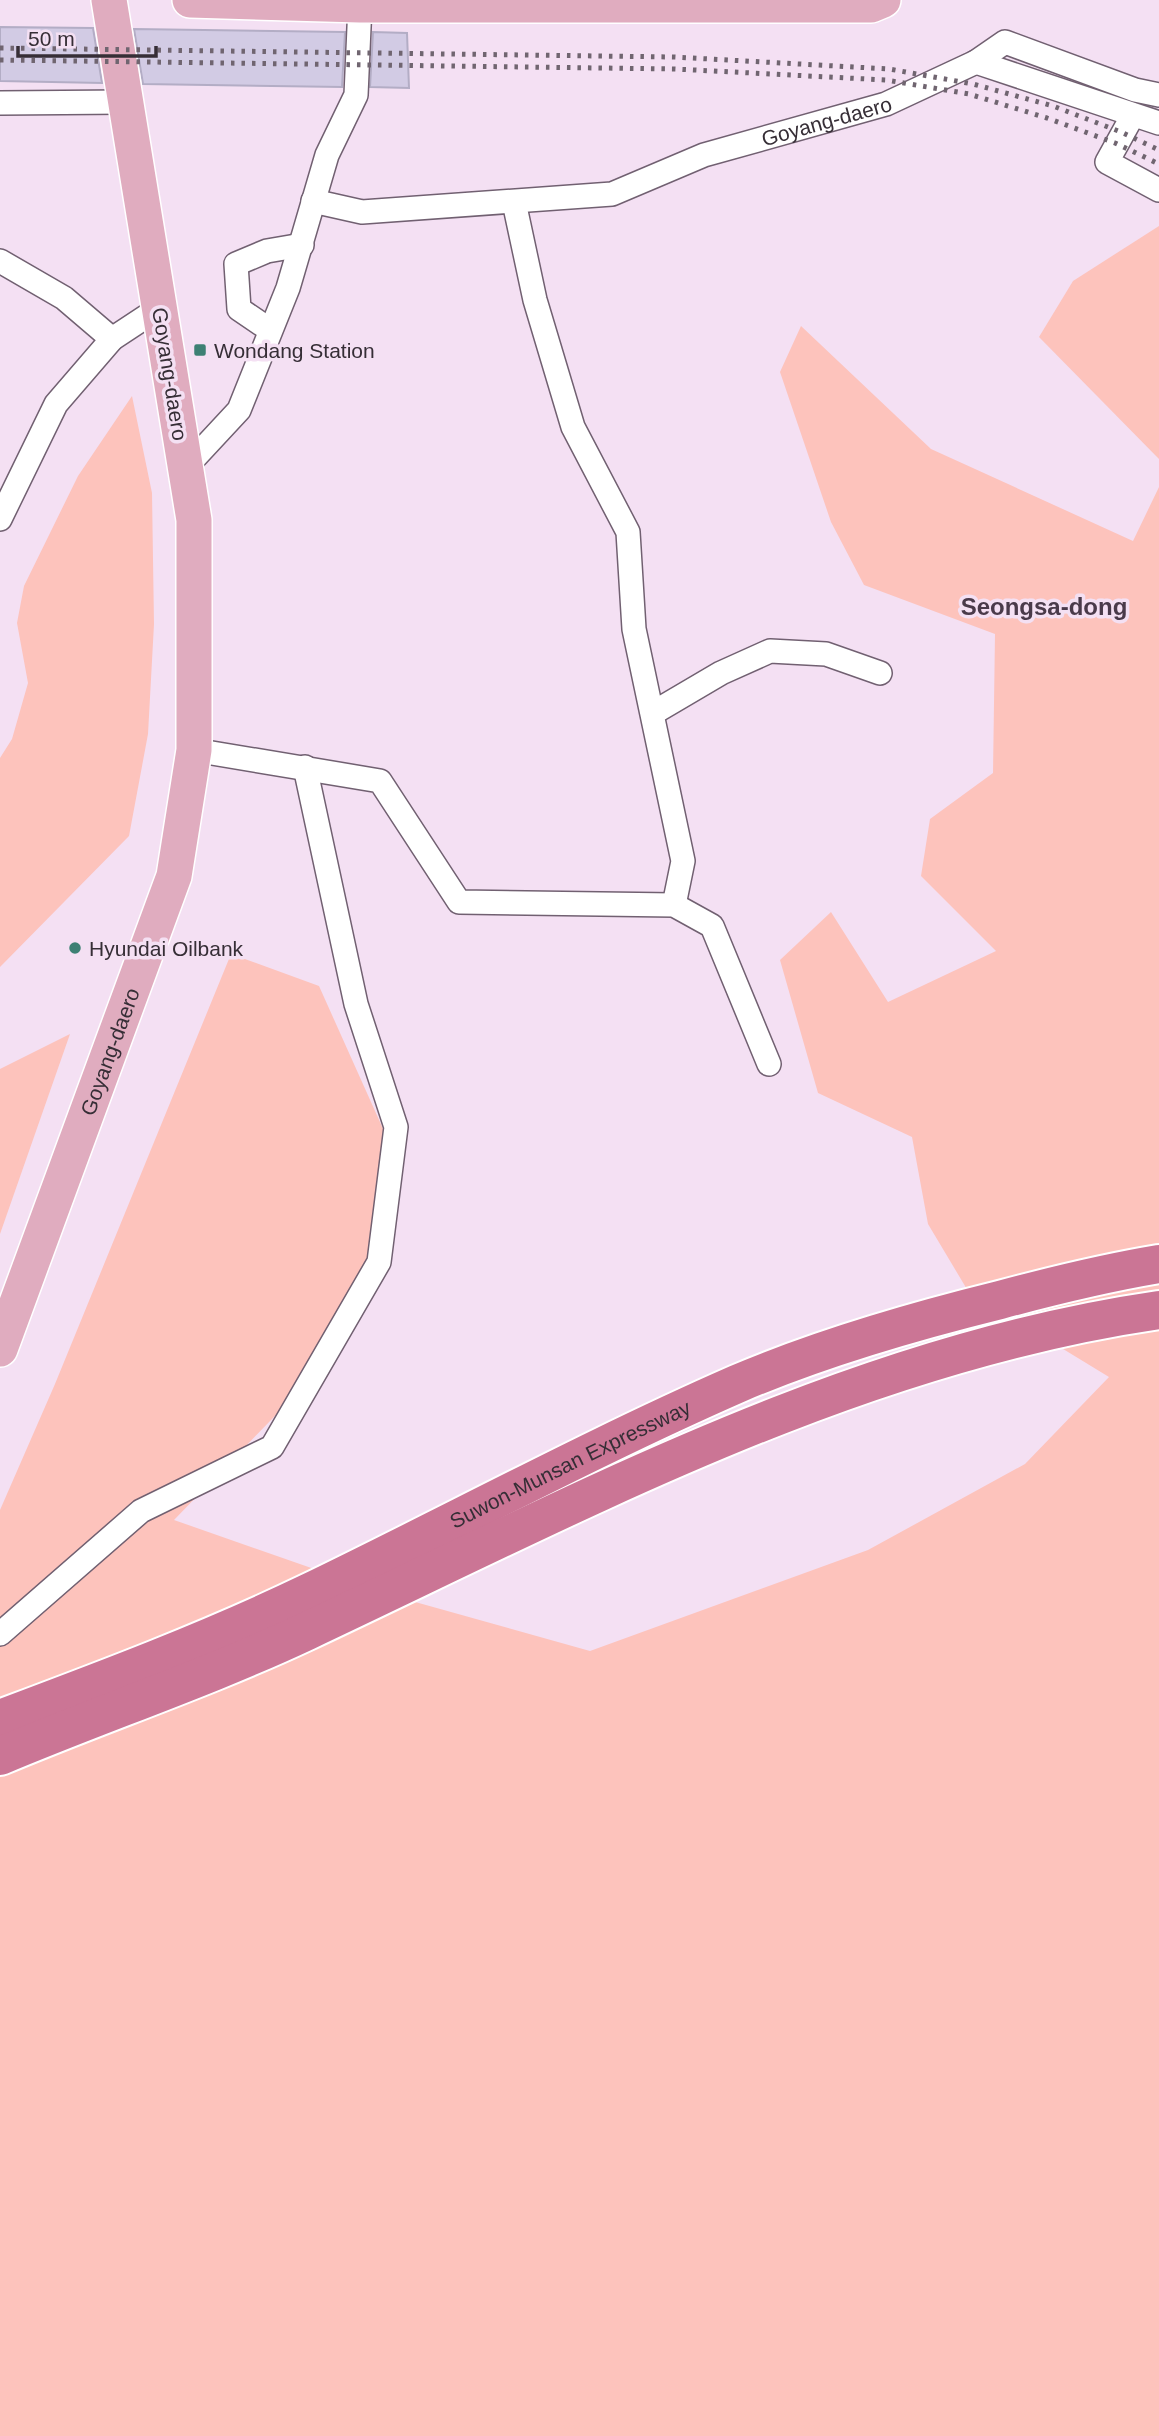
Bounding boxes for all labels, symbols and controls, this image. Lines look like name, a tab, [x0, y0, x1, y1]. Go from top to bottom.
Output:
scale bar	[18, 14, 156, 58]
text: 50 m	[28, 27, 75, 50]
street label: Goyang-daero	[759, 91, 894, 150]
street label: Goyang-daero	[148, 306, 192, 442]
place label: Wondang Station	[214, 339, 375, 362]
marker: Wondang Station	[192, 342, 208, 358]
district label: Seongsa-dong	[961, 593, 1127, 620]
place label: Hyundai Oilbank	[89, 937, 244, 960]
marker: Hyundai Oilbank	[67, 940, 83, 956]
street label: Goyang-daero	[75, 984, 143, 1119]
street label: Suwon-Munsan Expressway	[446, 1395, 694, 1532]

